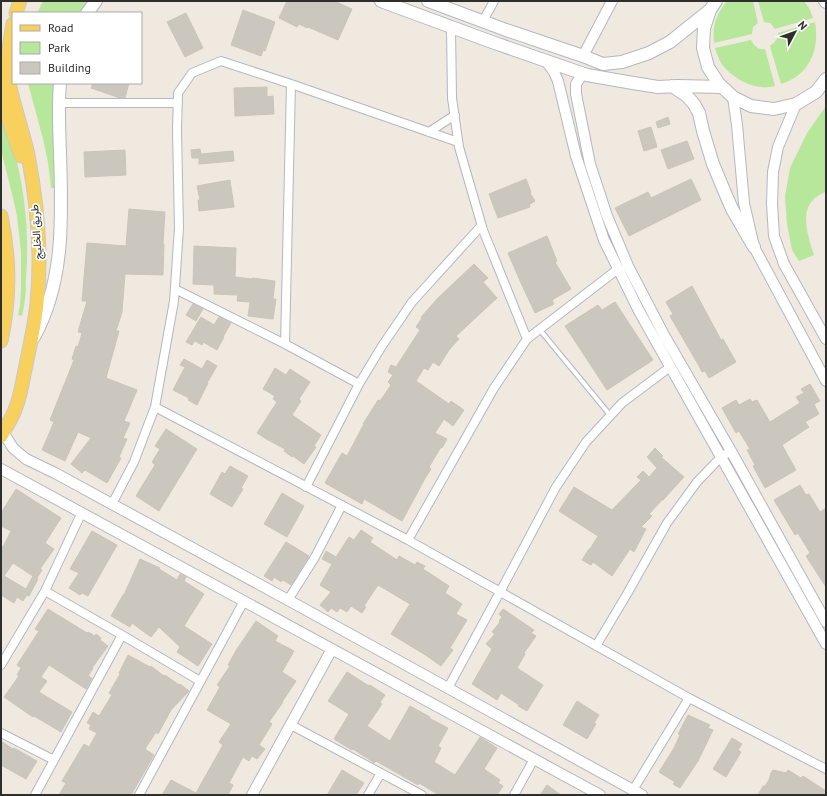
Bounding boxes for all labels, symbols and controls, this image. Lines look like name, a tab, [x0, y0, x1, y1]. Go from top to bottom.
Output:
legend	[12, 12, 142, 84]
north arrow	[775, 12, 815, 52]
text: N	[795, 18, 810, 33]
text: Road	[48, 20, 73, 35]
text: Park	[48, 40, 70, 55]
text: Building	[48, 60, 91, 75]
street label: طريق الخليج	[27, 204, 46, 260]

